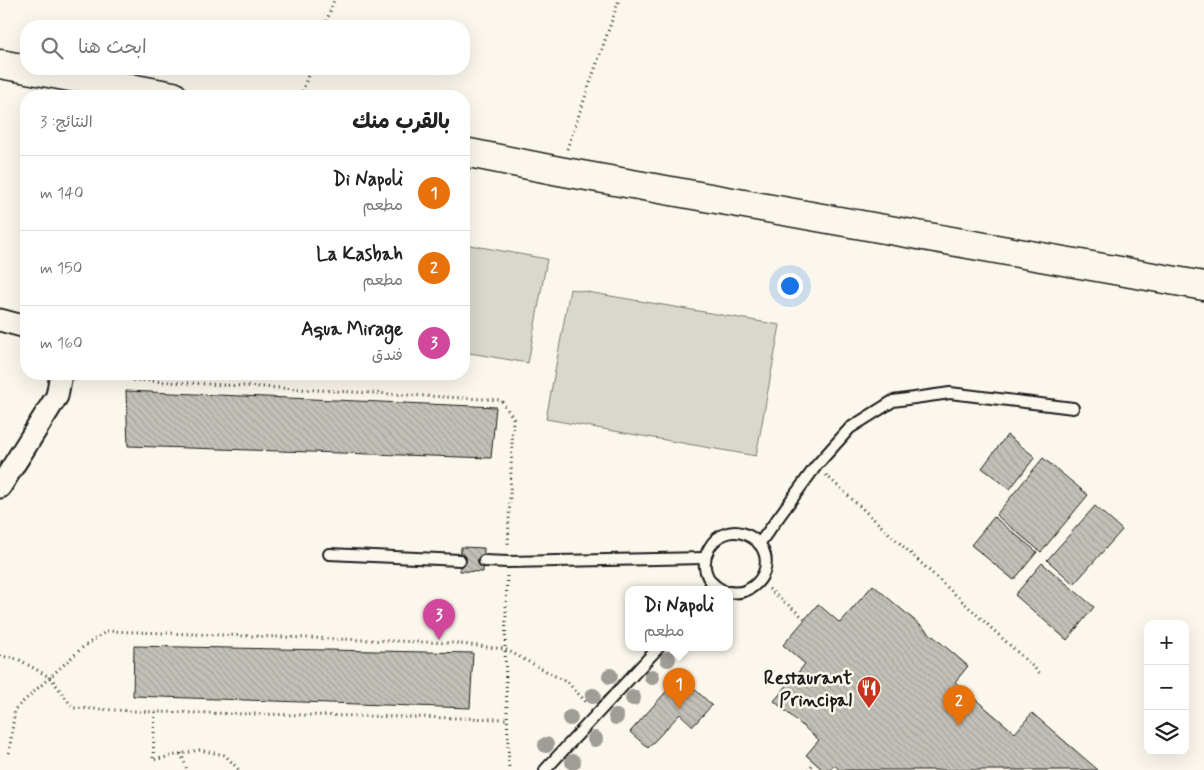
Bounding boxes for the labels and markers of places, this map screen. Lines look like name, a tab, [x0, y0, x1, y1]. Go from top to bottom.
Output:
pin: 3	[423, 599, 455, 640]
place label: Restaurant Principal	[764, 666, 852, 713]
pin: 1	[663, 668, 695, 709]
restaurant icon: Restaurant Principal	[856, 675, 882, 709]
pin: 2	[943, 685, 975, 726]

